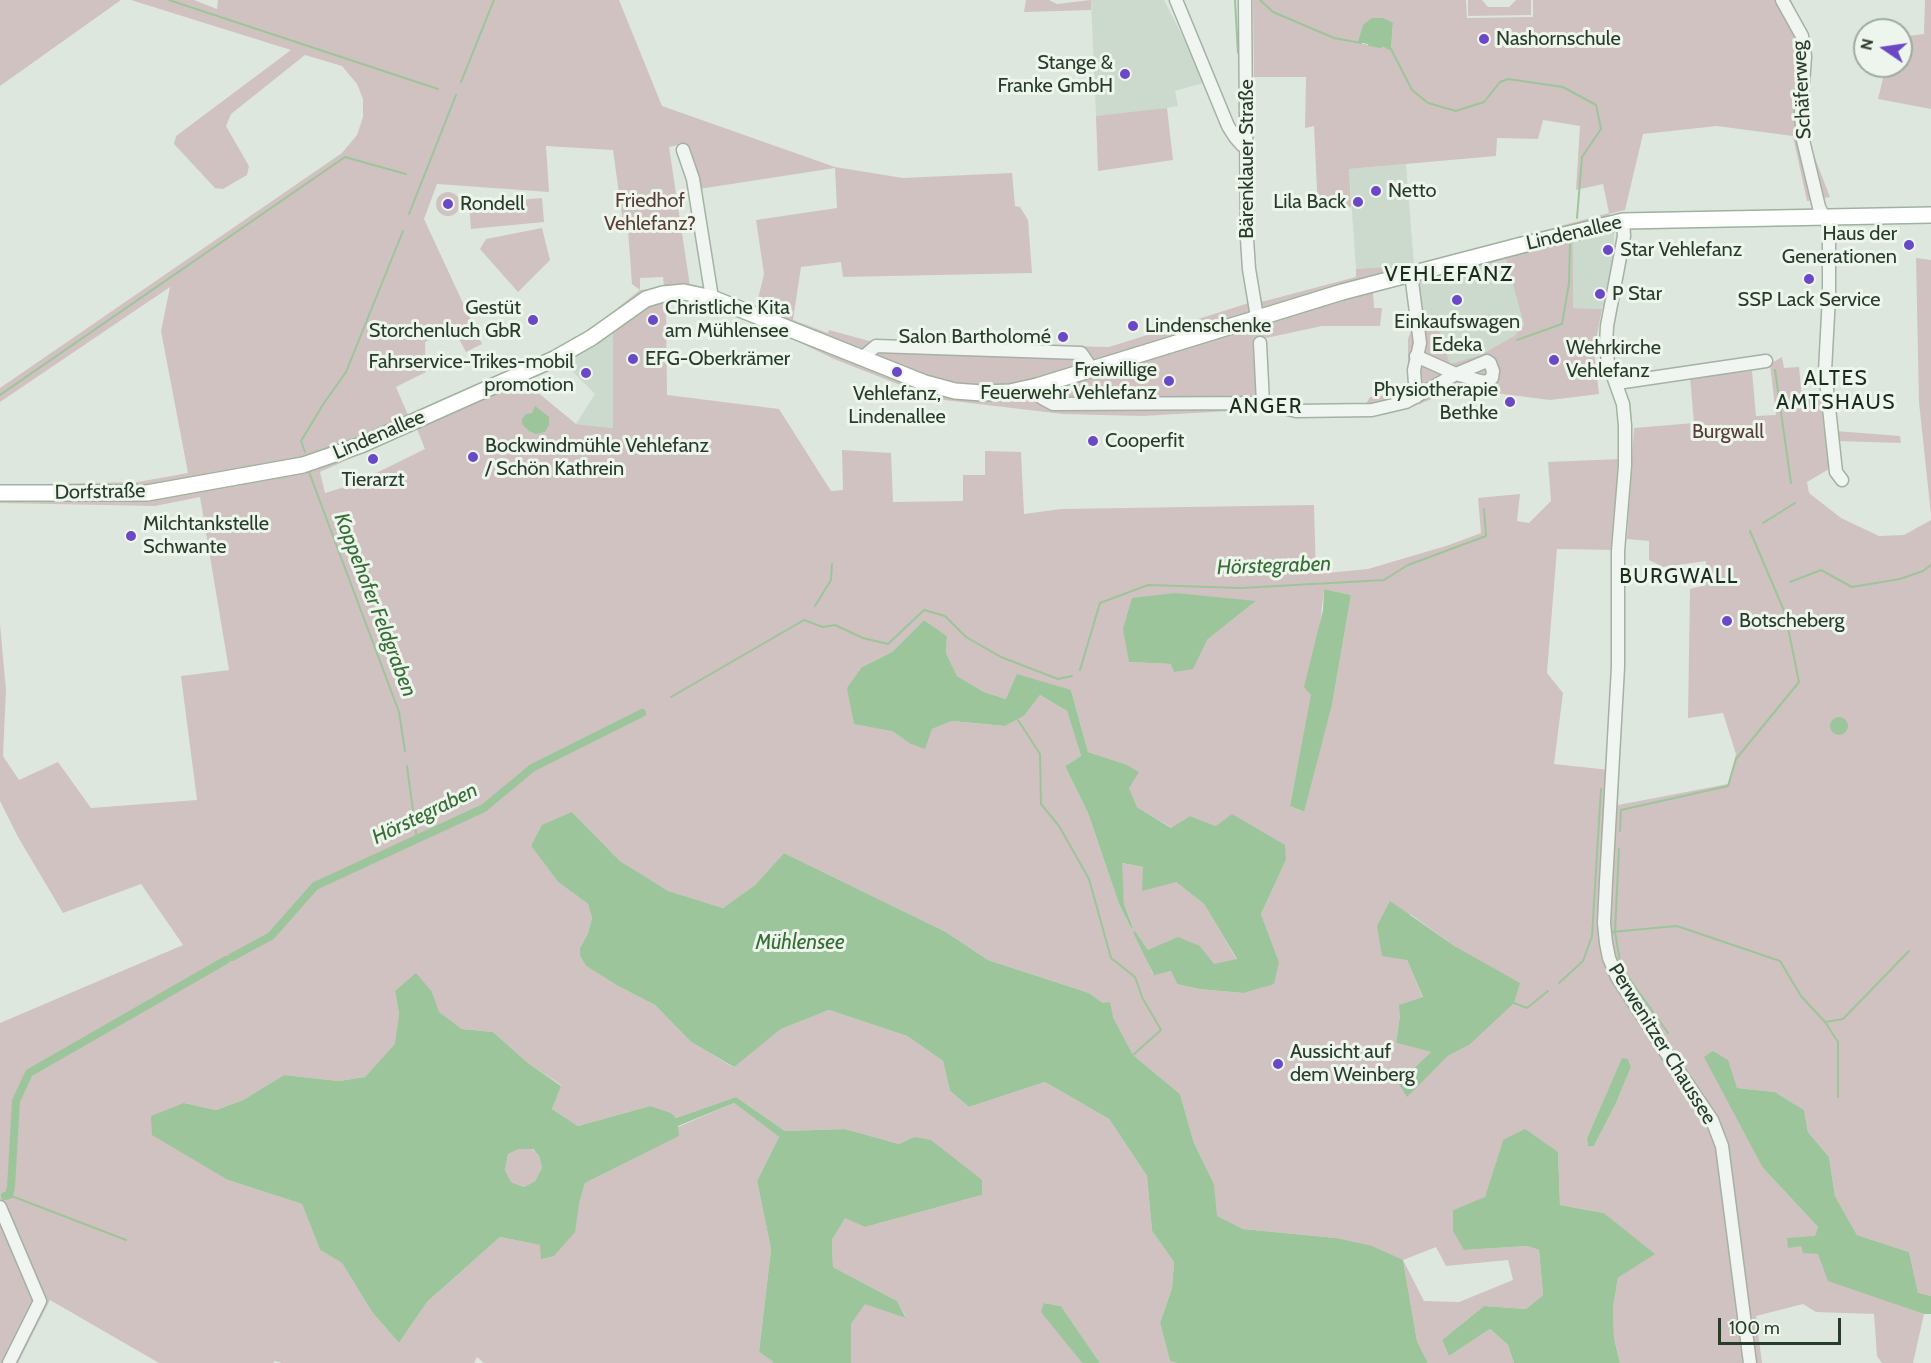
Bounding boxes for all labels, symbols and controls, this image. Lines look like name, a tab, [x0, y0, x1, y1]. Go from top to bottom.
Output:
north arrow	[1853, 18, 1913, 78]
place label: Nashornschule	[1496, 27, 1621, 51]
marker: Nashornschule	[1477, 32, 1491, 46]
text: N	[1856, 37, 1877, 52]
street label: Schäferweg	[1787, 40, 1817, 140]
place label: Stange & Franke GmbH	[998, 51, 1113, 98]
marker: Stange & Franke GmbH	[1118, 67, 1132, 81]
street label: Bärenklauer Straße	[1235, 79, 1259, 239]
place label: Netto	[1388, 179, 1436, 203]
marker: Netto	[1369, 184, 1383, 198]
park label: Friedhof Vehlefanz?	[604, 189, 696, 236]
place label: Lila Back	[1273, 190, 1346, 214]
place label: Rondell	[460, 192, 525, 216]
marker: Lila Back	[1351, 195, 1365, 209]
marker: Rondell	[441, 197, 455, 211]
street label: Lindenallee	[1524, 210, 1624, 256]
place label: Haus der Generationen	[1782, 222, 1897, 269]
place label: Star Vehlefanz	[1620, 238, 1742, 262]
marker: Haus der Generationen	[1902, 238, 1916, 252]
marker: Star Vehlefanz	[1601, 243, 1615, 257]
district label: VEHLEFANZ	[1384, 262, 1514, 288]
marker: SSP Lack Service	[1802, 272, 1816, 286]
place label: P Star	[1612, 282, 1662, 306]
marker: P Star	[1593, 287, 1607, 301]
place label: SSP Lack Service	[1738, 288, 1880, 312]
marker: Einkaufswagen Edeka	[1450, 293, 1464, 307]
place label: Gestüt Storchenluch GbR	[369, 296, 521, 343]
place label: Christliche Kita am Mühlensee	[665, 296, 790, 343]
place label: Einkaufswagen Edeka	[1394, 310, 1520, 357]
marker: Gestüt Storchenluch GbR	[526, 313, 540, 327]
marker: Christliche Kita am Mühlensee	[646, 313, 660, 327]
place label: Lindenschenke	[1145, 314, 1271, 338]
marker: Lindenschenke	[1126, 319, 1140, 333]
place label: Salon Bartholomé	[899, 325, 1051, 349]
marker: Salon Bartholomé	[1056, 330, 1070, 344]
place label: Wehrkirche Vehlefanz	[1566, 336, 1661, 383]
place label: EFG-Oberkrämer	[645, 347, 790, 371]
place label: Fahrservice-Trikes-mobil promotion	[369, 350, 574, 397]
marker: EFG-Oberkrämer	[626, 352, 640, 366]
marker: Wehrkirche Vehlefanz	[1547, 353, 1561, 367]
place label: Freiwillige Feuerwehr Vehlefanz	[980, 358, 1157, 405]
marker: Vehlefanz, Lindenallee	[890, 365, 904, 379]
marker: Fahrservice-Trikes-mobil promotion	[579, 366, 593, 380]
district label: ALTES AMTSHAUS	[1776, 366, 1896, 416]
marker: Freiwillige Feuerwehr Vehlefanz	[1162, 374, 1176, 388]
place label: Physiotherapie Bethke	[1373, 378, 1498, 425]
place label: Vehlefanz, Lindenallee	[848, 382, 946, 429]
district label: ANGER	[1229, 394, 1303, 420]
marker: Physiotherapie Bethke	[1503, 395, 1517, 409]
street label: Lindenallee	[329, 405, 429, 465]
park label: Burgwall	[1692, 420, 1764, 444]
place label: Cooperfit	[1105, 429, 1184, 453]
place label: Bockwindmühle Vehlefanz / Schön Kathrein	[485, 434, 709, 481]
marker: Cooperfit	[1086, 434, 1100, 448]
marker: Bockwindmühle Vehlefanz / Schön Kathrein	[466, 450, 480, 464]
marker: Tierarzt	[366, 452, 380, 466]
place label: Tierarzt	[341, 468, 405, 492]
street label: Dorfstraße	[54, 479, 146, 505]
water label: Koppehofer Feldgraben	[328, 510, 422, 700]
place label: Milchtankstelle Schwante	[143, 512, 269, 559]
marker: Milchtankstelle Schwante	[124, 529, 138, 543]
water label: Hörstegraben	[1216, 551, 1332, 581]
district label: BURGWALL	[1619, 564, 1739, 590]
place label: Botscheberg	[1739, 609, 1844, 633]
marker: Botscheberg	[1720, 614, 1734, 628]
water label: Hörstegraben	[368, 778, 482, 850]
water label: Mühlensee	[755, 930, 845, 956]
street label: Perwenitzer Chaussee	[1603, 959, 1721, 1129]
place label: Aussicht auf dem Weinberg	[1290, 1040, 1415, 1087]
marker: Aussicht auf dem Weinberg	[1271, 1057, 1285, 1071]
scale bar	[1721, 1306, 1844, 1344]
text: 100 m	[1729, 1317, 1780, 1339]

